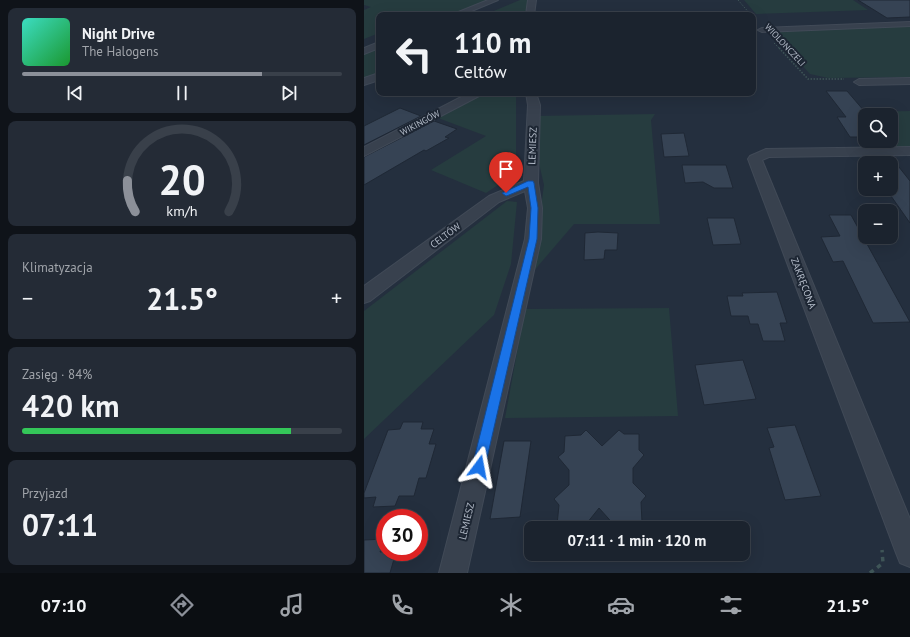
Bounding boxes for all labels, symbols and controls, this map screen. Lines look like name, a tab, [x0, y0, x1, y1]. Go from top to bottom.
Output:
street label: WIOLONCZELI	[763, 21, 808, 68]
text: Night Drive	[82, 24, 155, 43]
text: 110 m	[454, 24, 531, 61]
icon: left	[388, 28, 440, 80]
text: The Halogens	[82, 43, 159, 60]
text: Celtów	[454, 60, 507, 83]
icon: previous	[64, 82, 86, 104]
icon: pause	[171, 82, 193, 104]
icon: next	[278, 82, 300, 104]
street label: WIKINGÓW	[398, 107, 442, 138]
map controls	[858, 108, 898, 244]
button: search	[858, 108, 898, 148]
street label: LEMIESZ	[525, 127, 540, 165]
text: 20	[158, 152, 206, 205]
pin	[489, 152, 523, 193]
button: +	[858, 156, 898, 196]
icon: arrive	[495, 158, 517, 180]
text: km/h	[166, 200, 198, 219]
button: −	[858, 204, 898, 244]
street label: CELTÓW	[427, 219, 464, 251]
street label: ZAKRĘCONA	[788, 256, 819, 311]
text: Klimatyzacja	[22, 259, 93, 276]
text: 21.5°	[146, 279, 218, 318]
text: −	[22, 284, 33, 312]
text: +	[331, 284, 342, 312]
text: Zasięg · 84%	[22, 366, 92, 383]
text: 420 km	[22, 386, 120, 425]
position arrow	[458, 446, 500, 488]
text: Przyjazd	[22, 485, 68, 502]
street label: LEMIESZ	[456, 501, 477, 541]
text: 07:11	[22, 505, 98, 544]
speed limit sign: 30	[376, 509, 428, 561]
text: 07:11 · 1 min · 120 m	[568, 531, 706, 550]
icon: directions	[168, 591, 196, 619]
icon: music	[278, 591, 306, 619]
icon: phone	[388, 591, 416, 619]
icon: climate	[497, 591, 525, 619]
icon: car	[607, 591, 635, 619]
icon: filters	[717, 591, 745, 619]
text: 07:10	[41, 594, 87, 617]
text: 21.5°	[826, 594, 869, 617]

